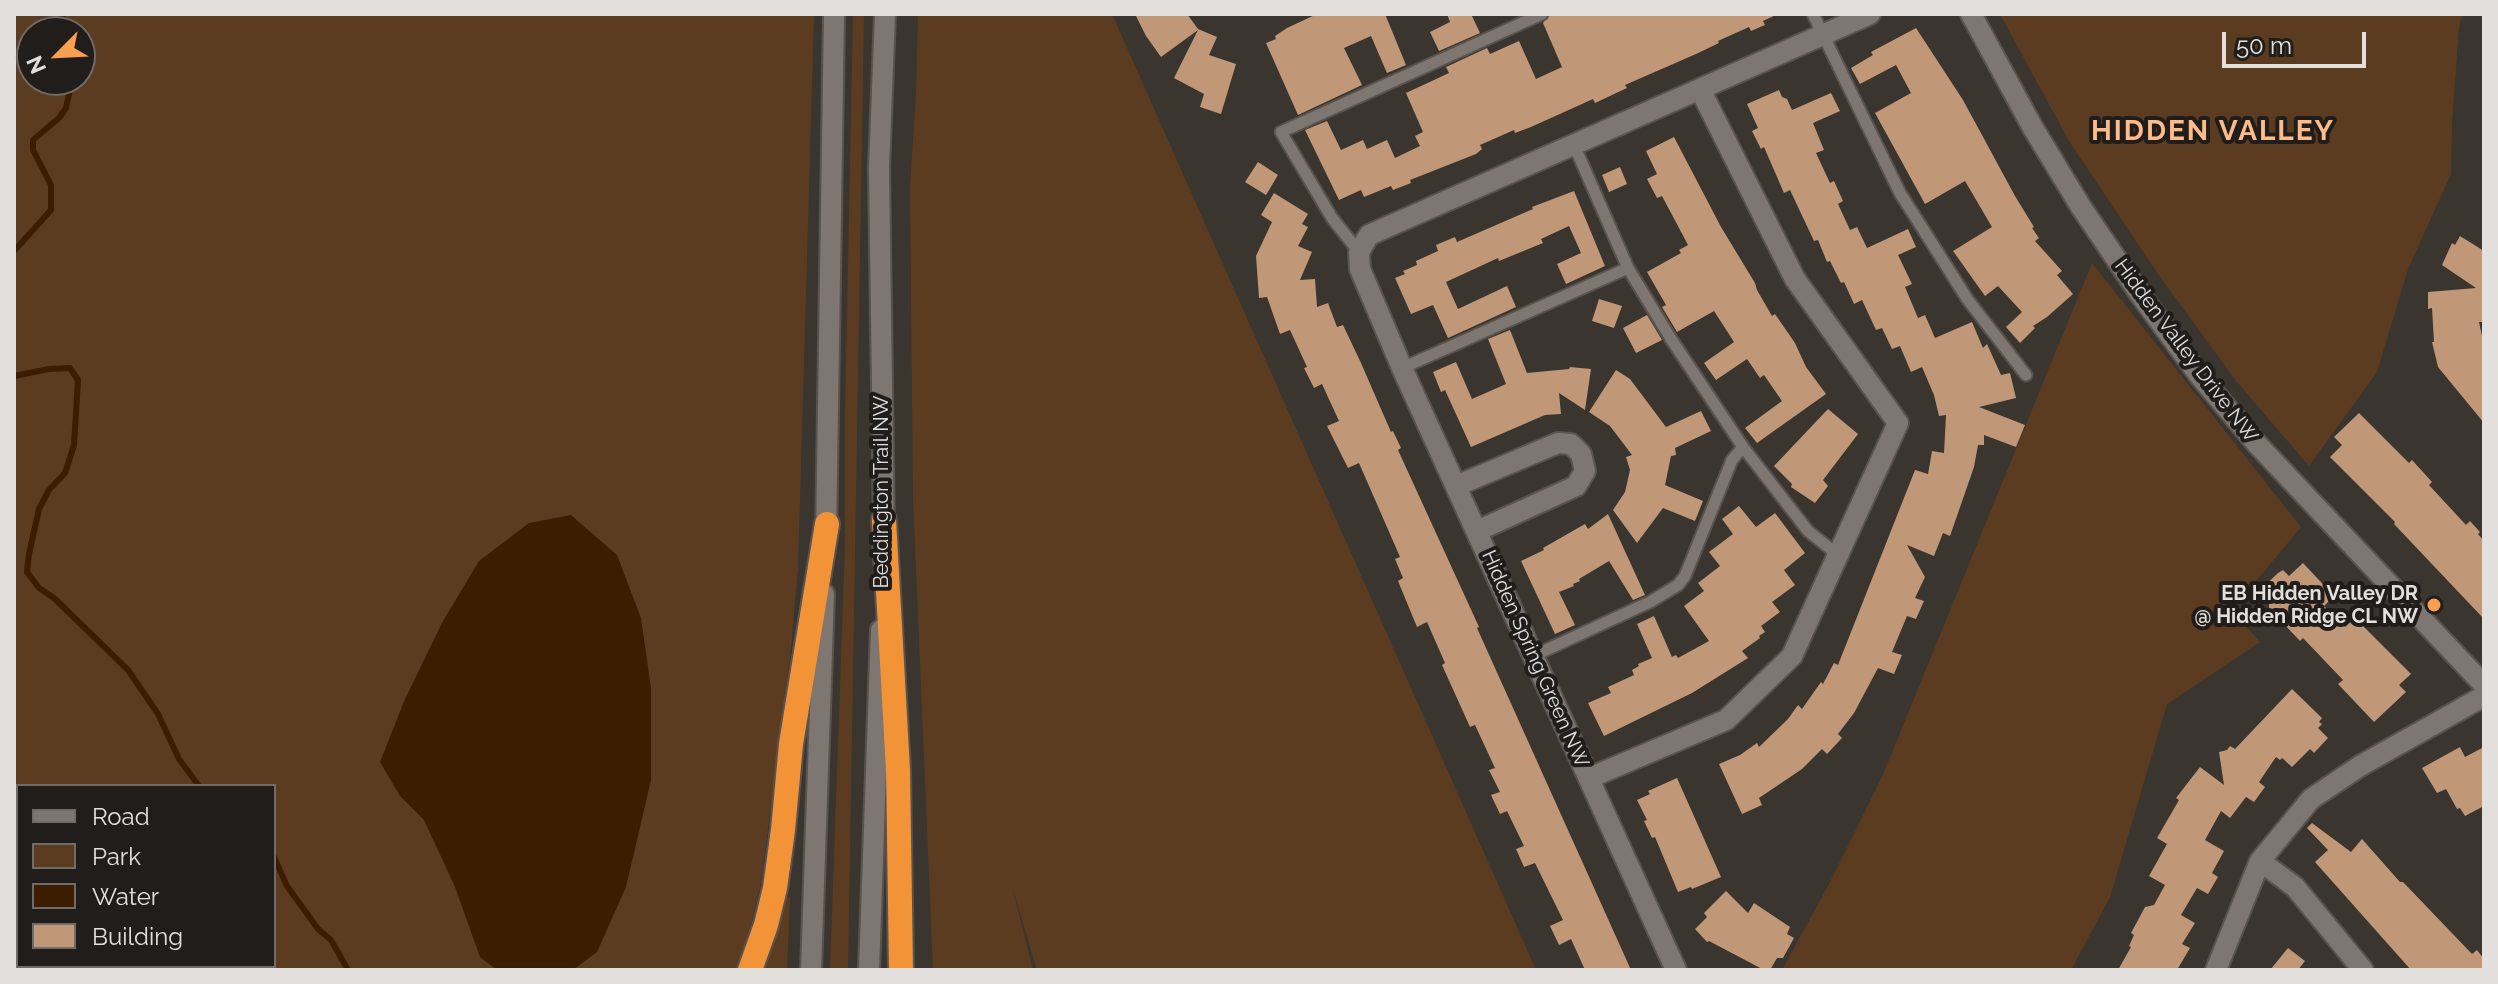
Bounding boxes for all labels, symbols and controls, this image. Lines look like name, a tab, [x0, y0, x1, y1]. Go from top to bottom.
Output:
north arrow	[16, 16, 96, 96]
scale bar	[2226, 16, 2370, 66]
text: 50 m	[2236, 31, 2292, 60]
text: N	[21, 52, 51, 78]
district label: HIDDEN VALLEY	[2091, 115, 2335, 149]
street label: Hidden Valley Drive NW	[2109, 255, 2263, 447]
street label: Beddington Trail NW	[870, 395, 894, 589]
street label: Hidden Spring Green NW	[1476, 547, 1594, 771]
place label: EB Hidden Valley DR @ Hidden Ridge CL NW	[2194, 582, 2418, 629]
marker: EB Hidden Valley DR @ Hidden Ridge CL NW	[2425, 596, 2443, 614]
legend	[16, 784, 276, 968]
text: Road	[92, 802, 150, 831]
text: Park	[92, 842, 141, 871]
text: Water	[92, 882, 159, 911]
text: Building	[92, 922, 183, 951]

